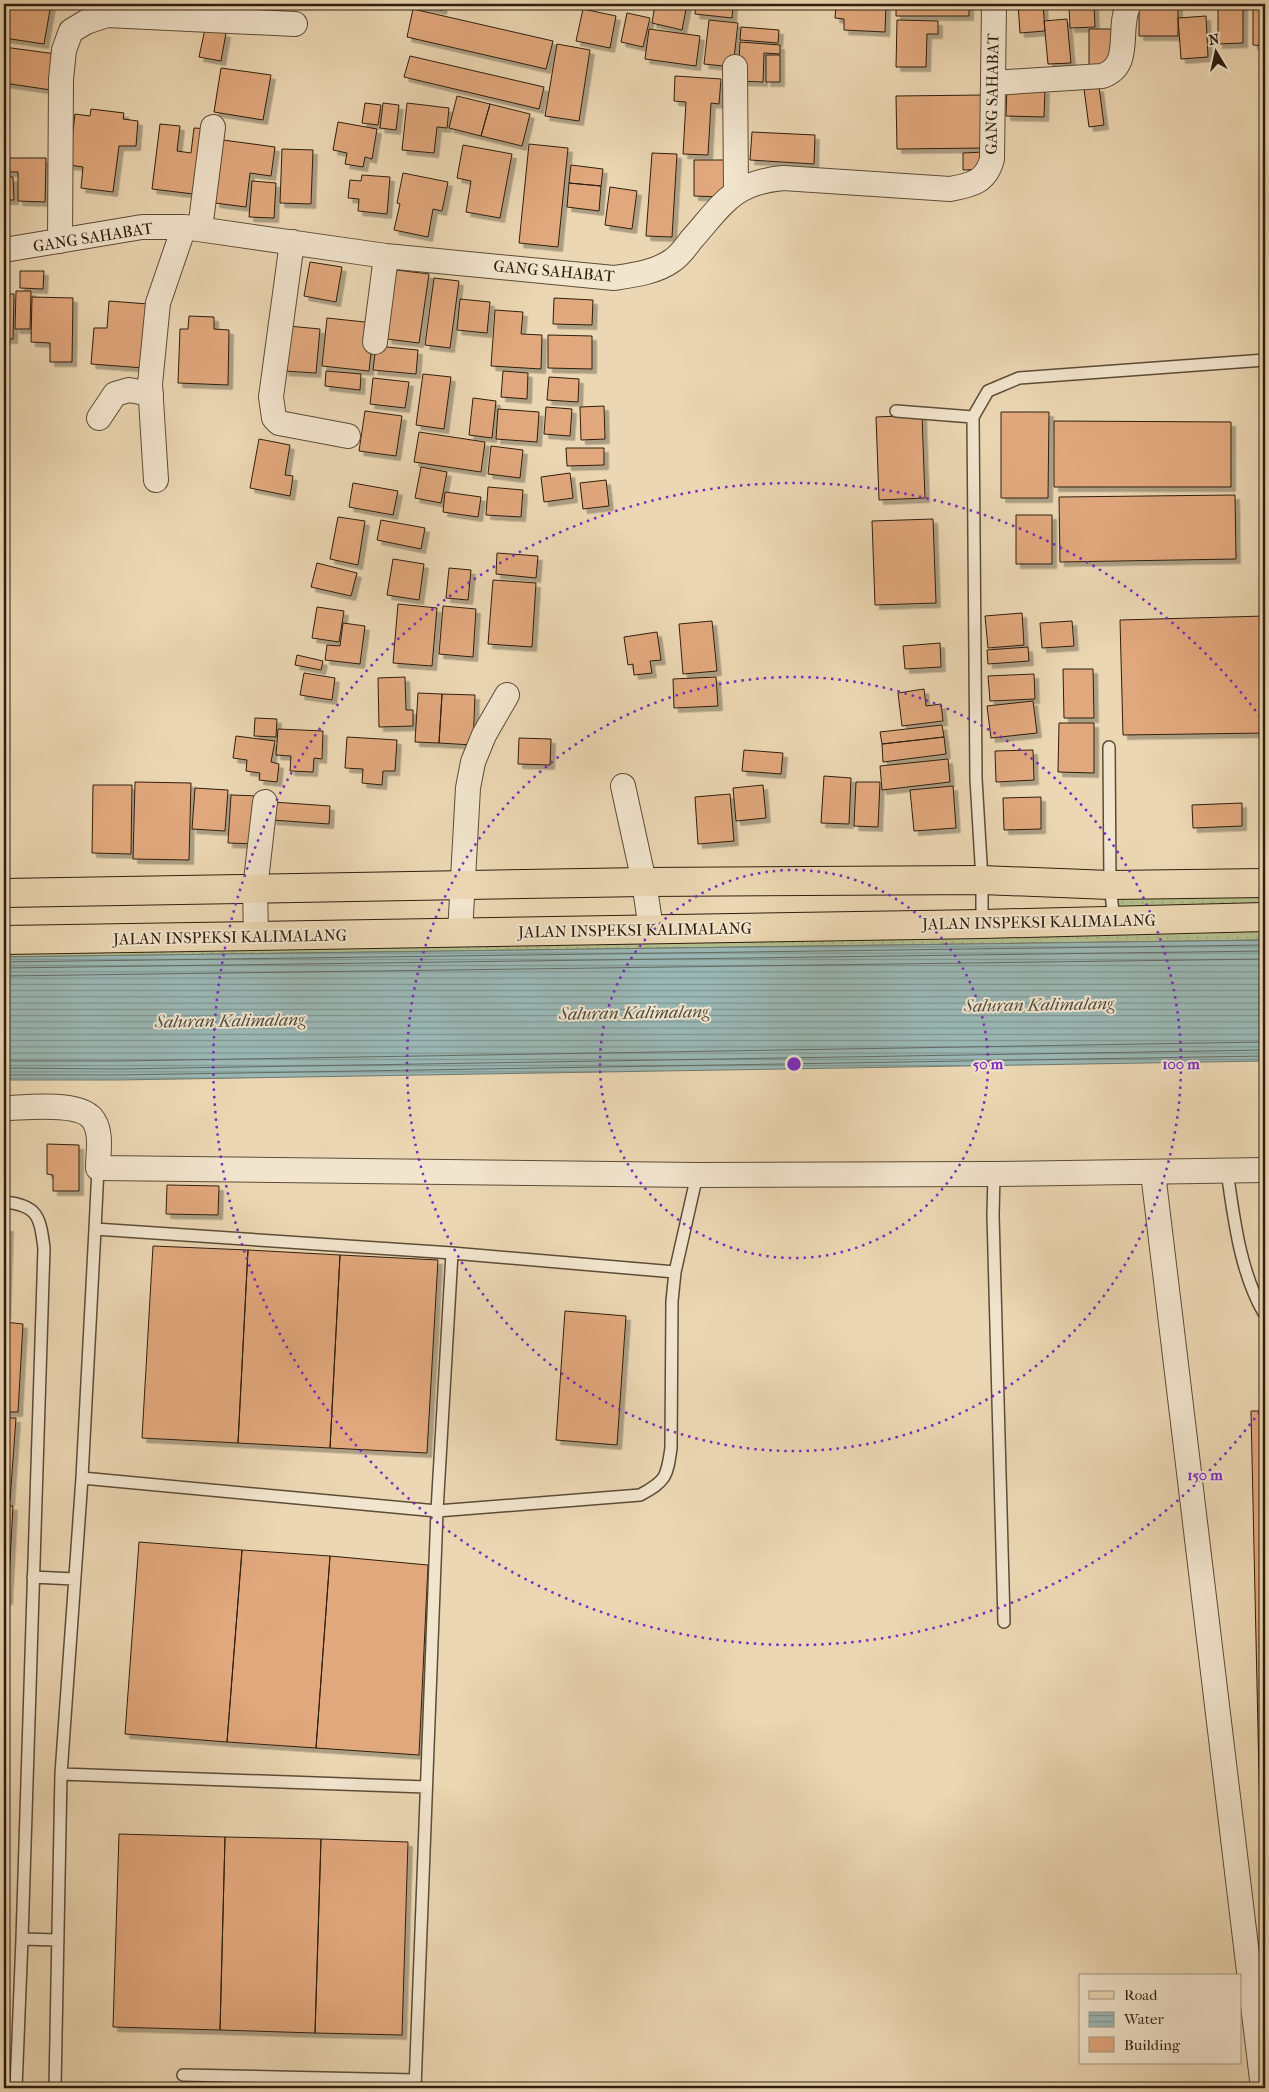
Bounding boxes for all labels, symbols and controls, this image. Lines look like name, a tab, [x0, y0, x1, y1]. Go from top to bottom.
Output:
north arrow	[1192, 28, 1242, 78]
text: N	[1207, 30, 1221, 49]
street label: GANG SAHABAT	[981, 33, 1003, 155]
street label: GANG SAHABAT	[32, 218, 155, 256]
street label: GANG SAHABAT	[493, 256, 615, 286]
street label: JALAN INSPEKSI KALIMALANG	[920, 910, 1156, 934]
street label: JALAN INSPEKSI KALIMALANG	[516, 918, 752, 942]
street label: JALAN INSPEKSI KALIMALANG	[111, 925, 347, 949]
water label: Saluran Kalimalang	[963, 993, 1115, 1017]
water label: Saluran Kalimalang	[558, 1001, 710, 1025]
water label: Saluran Kalimalang	[154, 1009, 306, 1033]
centre of rings	[785, 1055, 803, 1073]
text: 50 m	[973, 1055, 1004, 1073]
text: 100 m	[1162, 1055, 1200, 1073]
text: 150 m	[1187, 1466, 1223, 1484]
legend	[1079, 1974, 1242, 2064]
text: Road	[1124, 1986, 1158, 2004]
text: Water	[1123, 2010, 1164, 2028]
text: Building	[1124, 2036, 1181, 2054]

